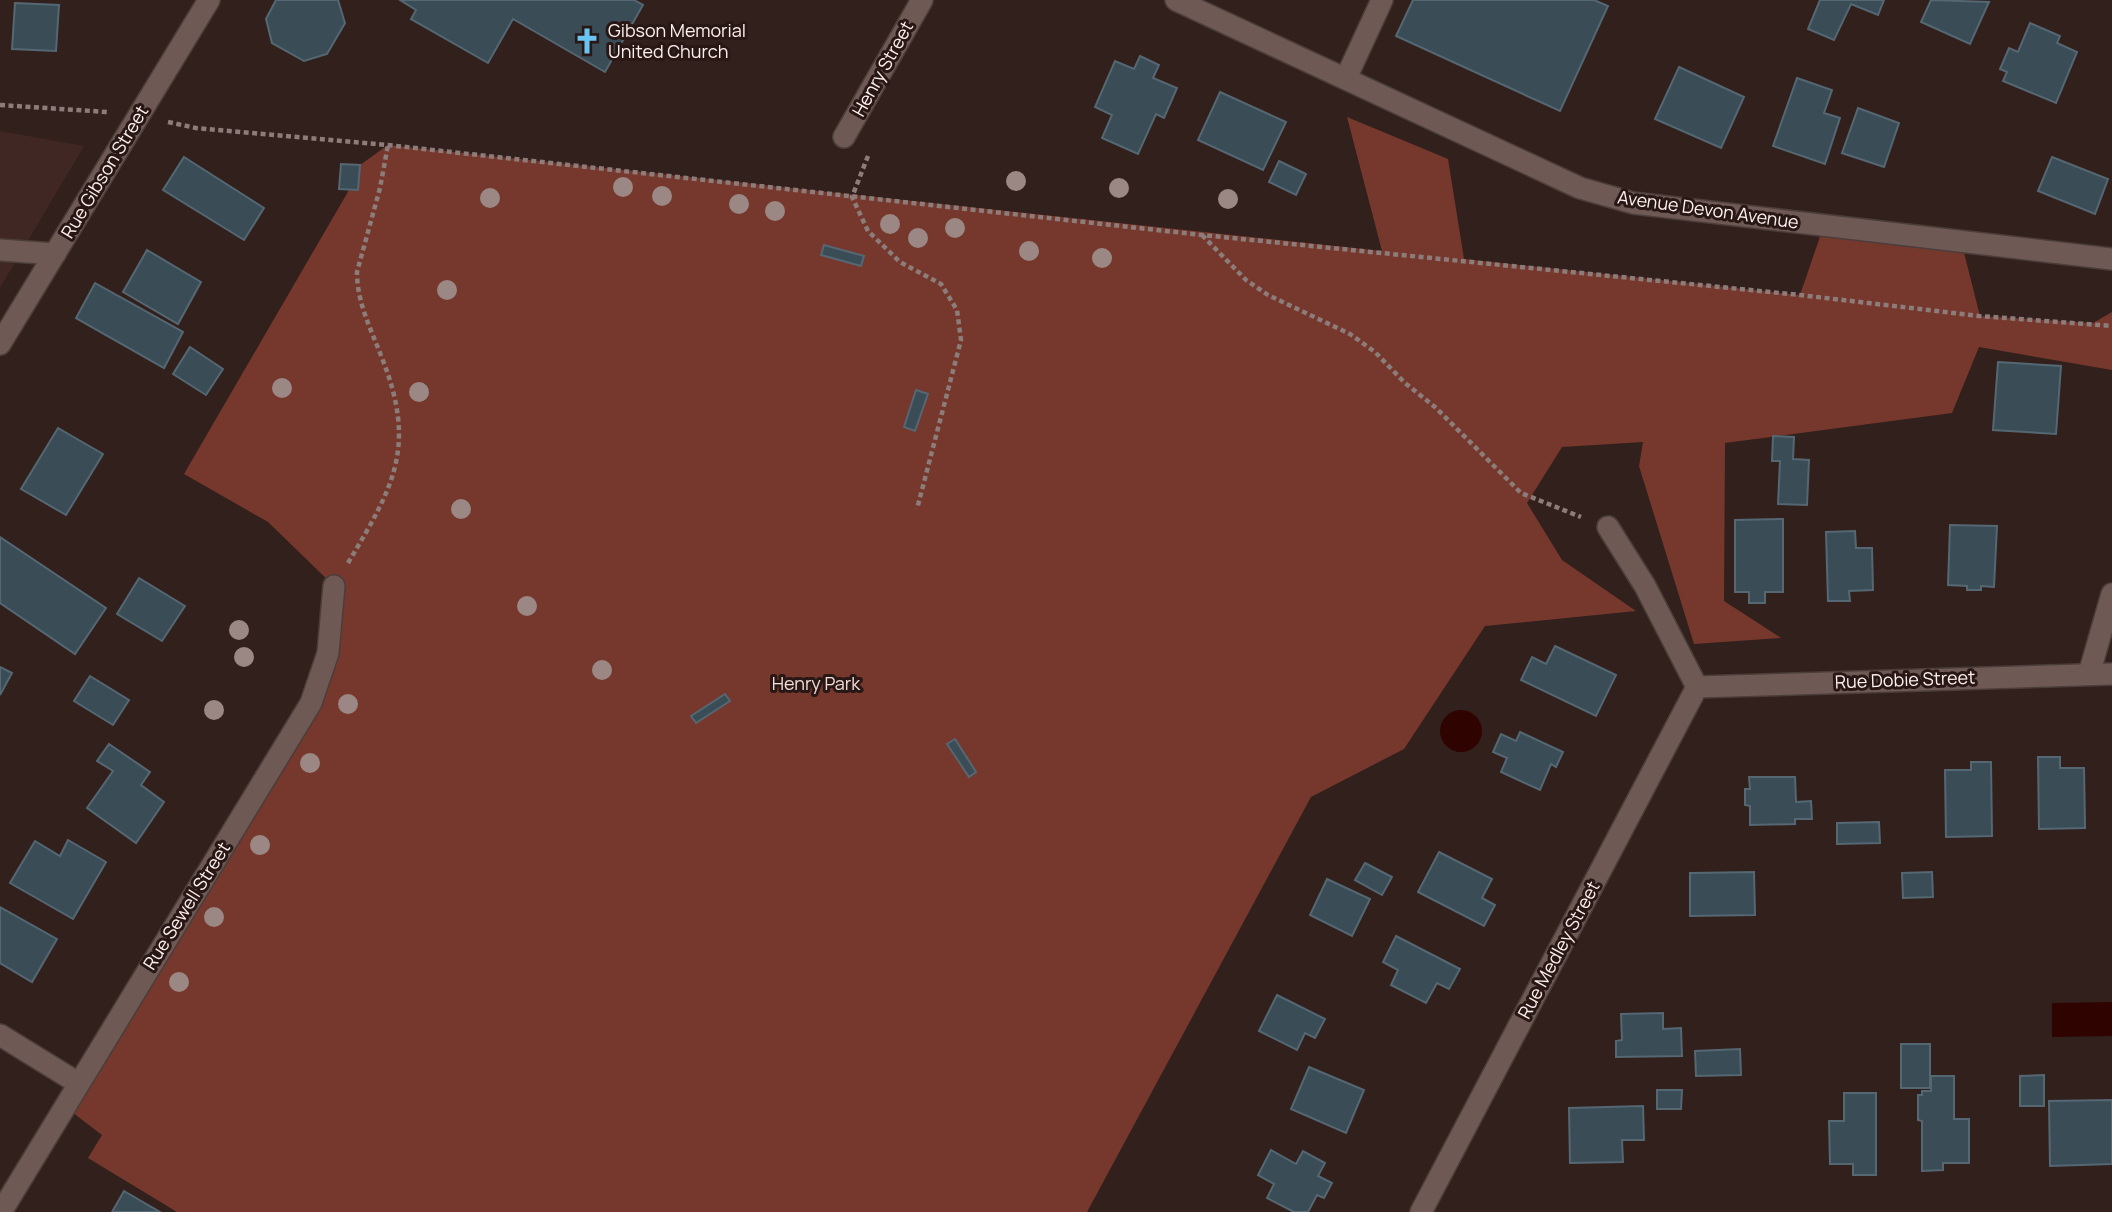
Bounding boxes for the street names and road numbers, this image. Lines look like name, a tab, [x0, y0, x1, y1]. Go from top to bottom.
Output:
street label: Henry Street	[846, 17, 918, 121]
street label: Rue Gibson Street	[55, 101, 153, 242]
street label: Avenue Devon Avenue	[1616, 184, 1800, 234]
street label: Rue Dobie Street	[1834, 665, 1976, 693]
street label: Rue Sewell Street	[137, 837, 235, 974]
street label: Rue Medley Street	[1512, 876, 1605, 1023]

